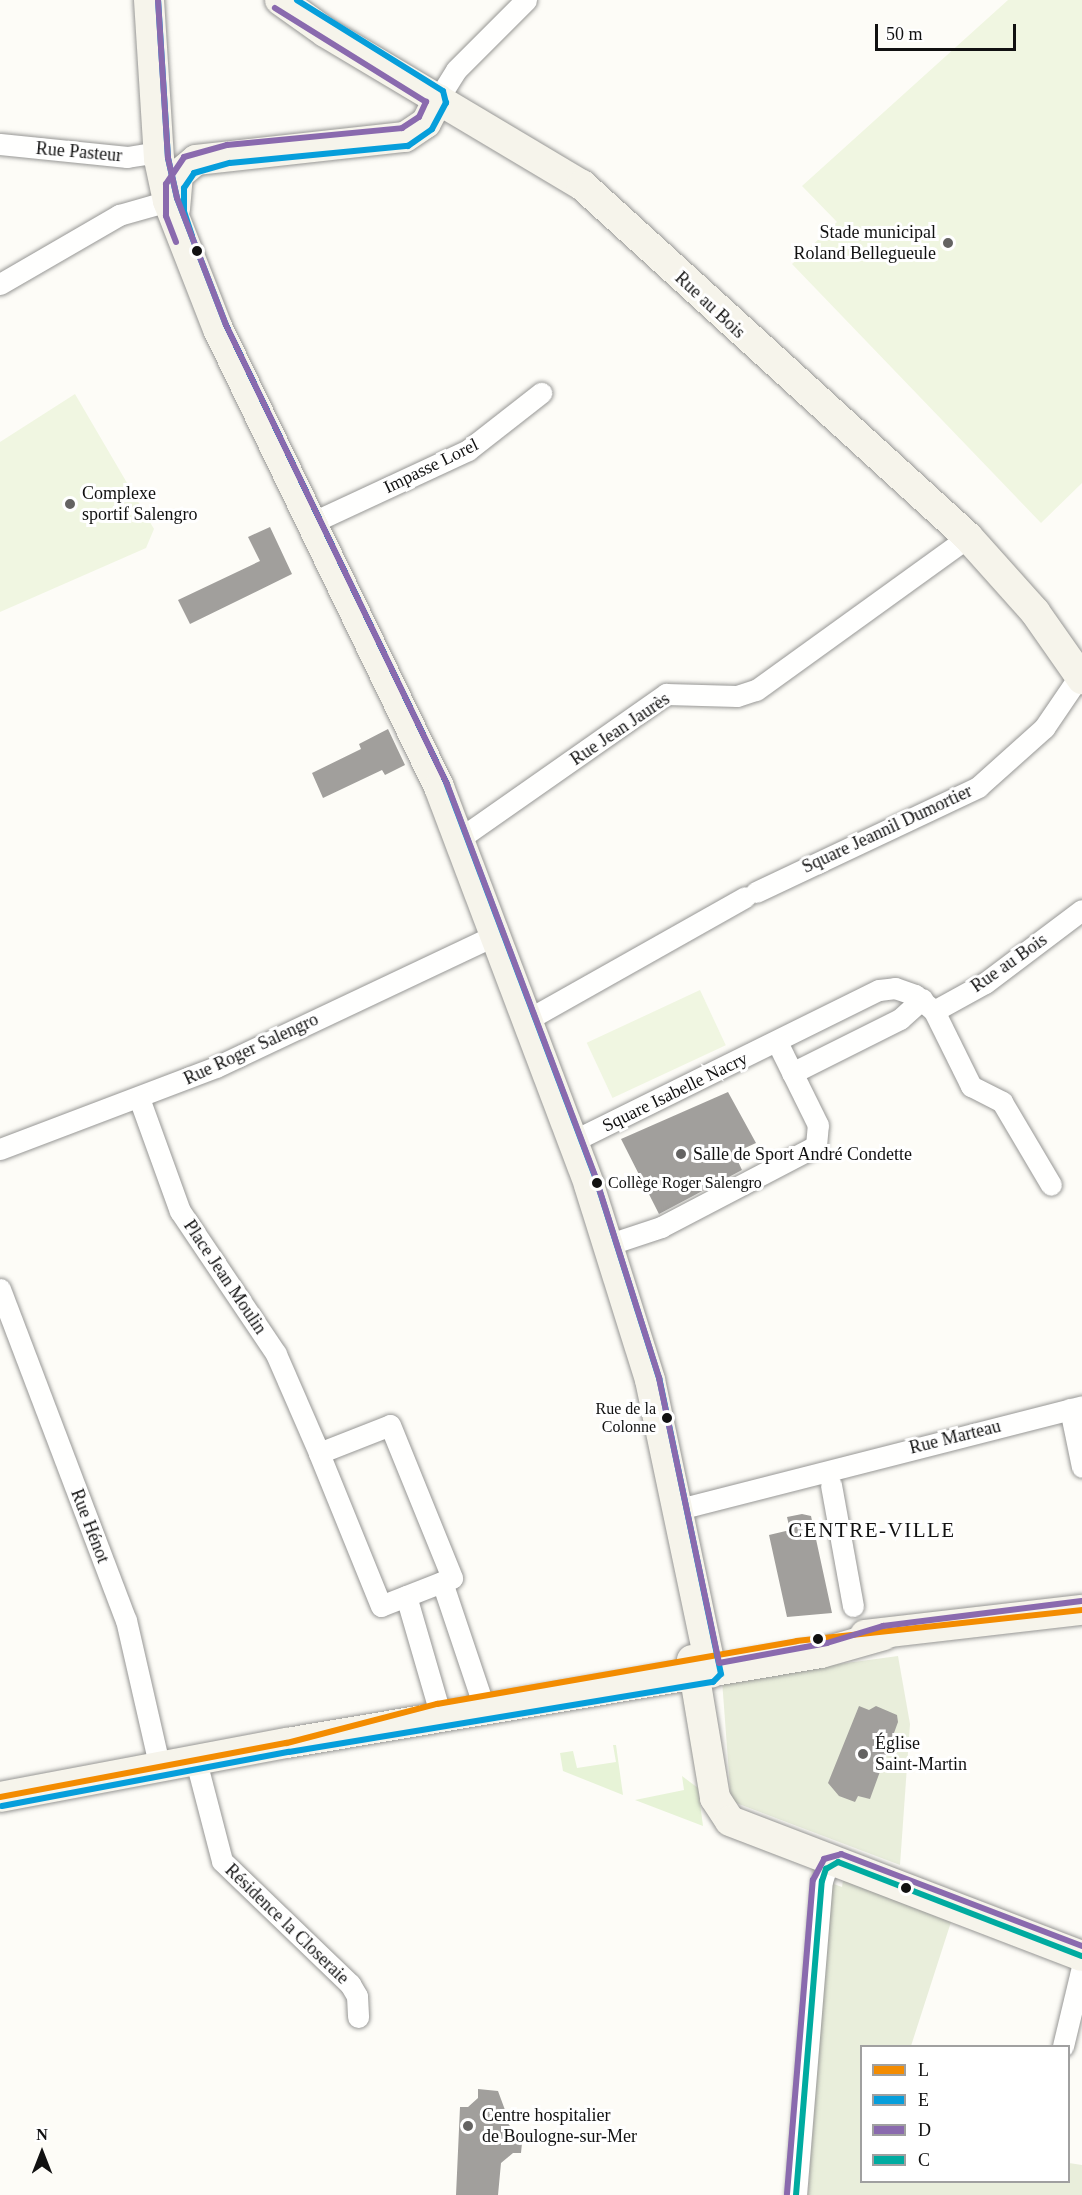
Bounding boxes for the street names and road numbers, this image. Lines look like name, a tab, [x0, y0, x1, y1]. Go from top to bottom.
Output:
street label: Rue Pasteur	[35, 137, 123, 167]
street label: Rue au Bois	[670, 267, 750, 343]
street label: Impasse Lorel	[380, 434, 482, 498]
street label: Rue Jean Jaurès	[566, 688, 674, 770]
street label: Square Jeannil Dumortier	[799, 780, 975, 878]
street label: Rue au Bois	[967, 929, 1051, 997]
street label: Rue Roger Salengro	[180, 1008, 322, 1090]
street label: Square Isabelle Nacry	[599, 1047, 751, 1137]
street label: Place Jean Moulin	[179, 1216, 271, 1338]
street label: Rue Marteau	[907, 1415, 1003, 1459]
street label: Rue Hénot	[66, 1486, 114, 1566]
street label: Résidence la Closeraie	[221, 1859, 353, 1989]

